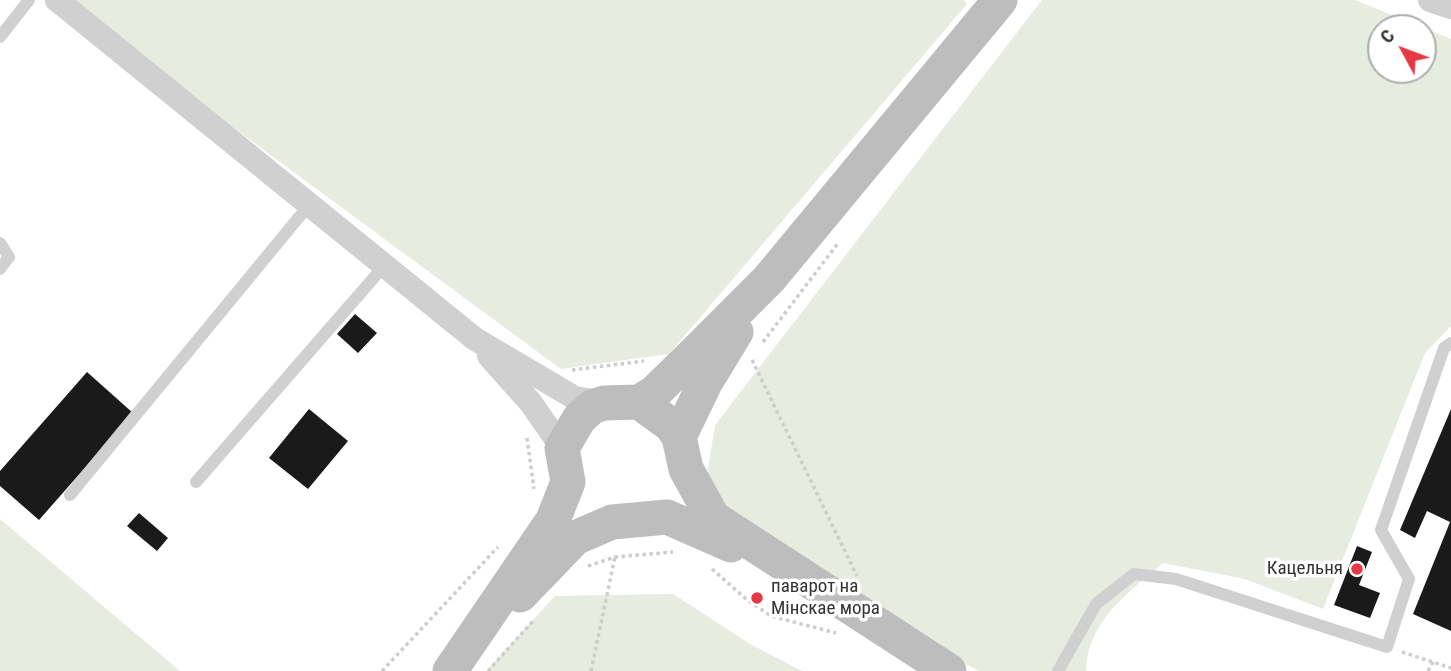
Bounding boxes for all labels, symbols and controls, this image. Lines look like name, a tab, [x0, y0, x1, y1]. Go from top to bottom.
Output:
north arrow	[1367, 14, 1437, 84]
text: С	[1375, 25, 1400, 48]
place label: Кацельня	[1267, 558, 1343, 580]
marker: Кацельня	[1349, 561, 1365, 577]
place label: паварот на Мінскае мора	[771, 576, 880, 620]
marker: паварот на Мінскае мора	[749, 590, 765, 606]

